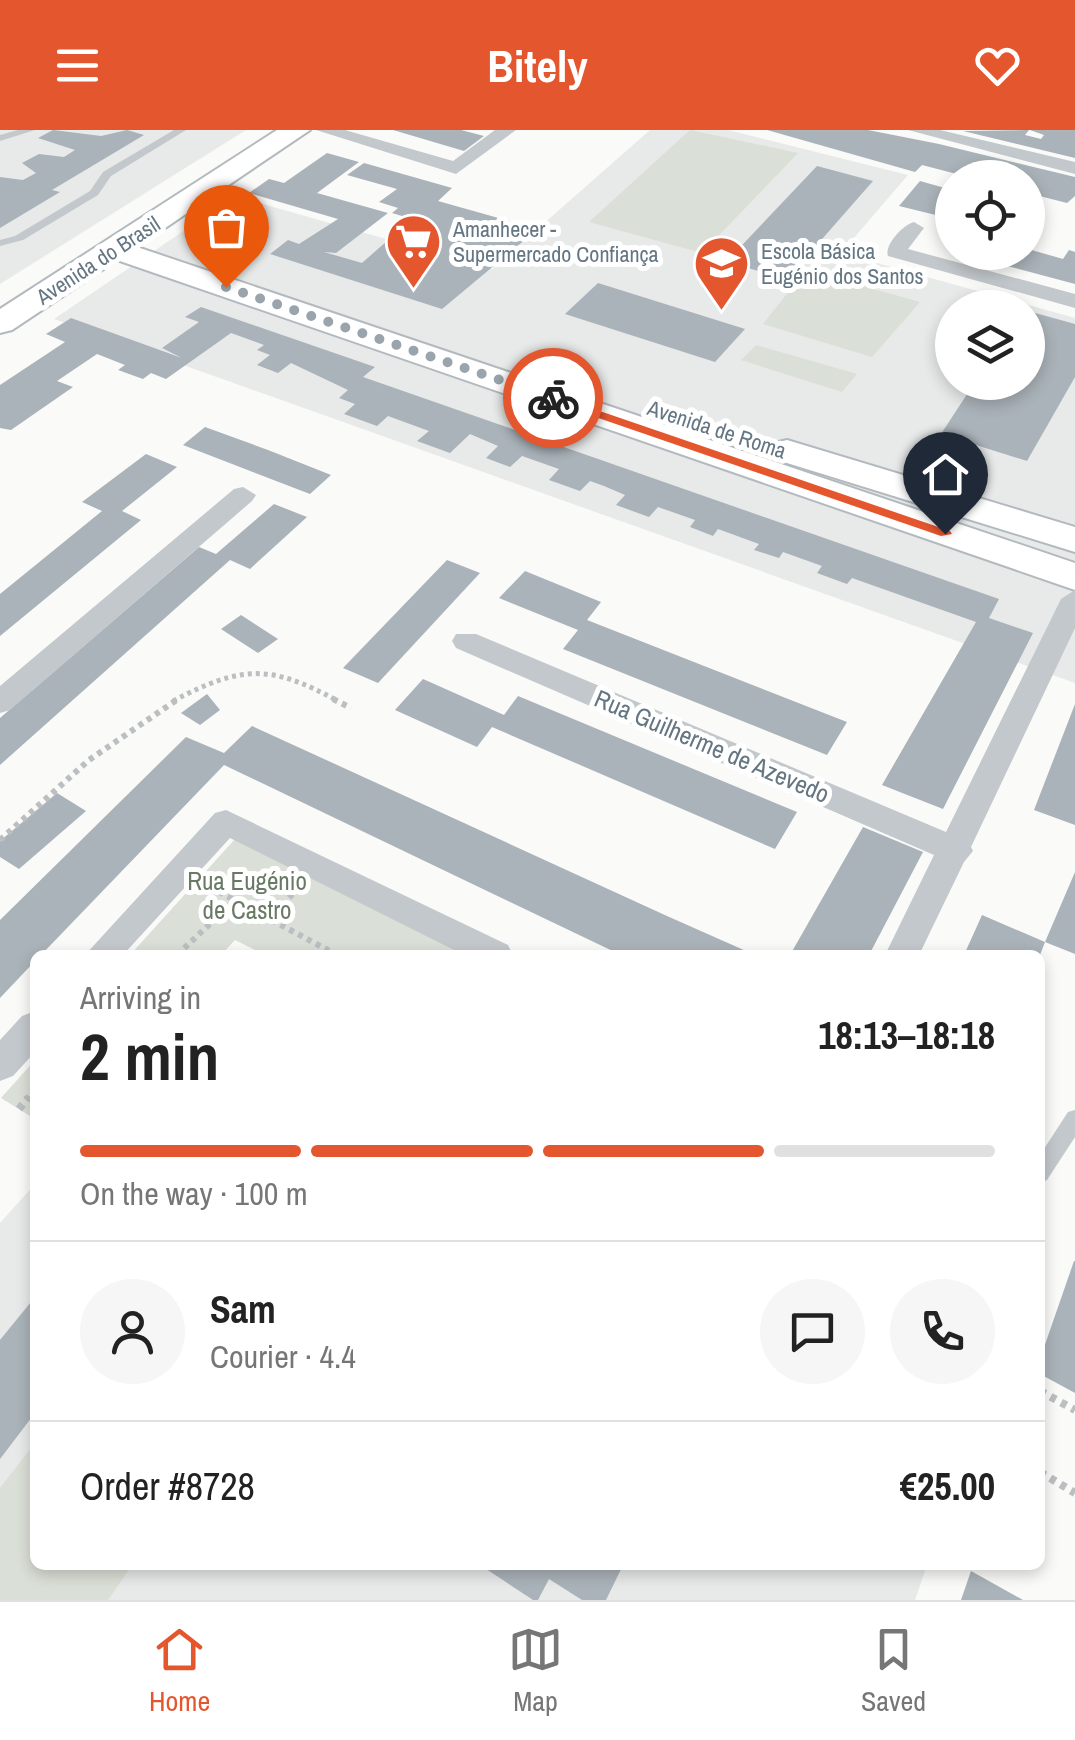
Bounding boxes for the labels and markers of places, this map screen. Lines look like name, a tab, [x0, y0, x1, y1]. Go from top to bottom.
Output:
pin	[184, 185, 269, 288]
supermarket icon: Amanhecer - Supermercado Confiança	[384, 212, 444, 291]
place label: Amanhecer - Supermercado Confiança	[452, 214, 659, 269]
school or university icon: Escola Básica Eugénio dos Santos	[692, 234, 752, 313]
place label: Escola Básica Eugénio dos Santos	[761, 236, 924, 291]
pin	[903, 432, 988, 535]

